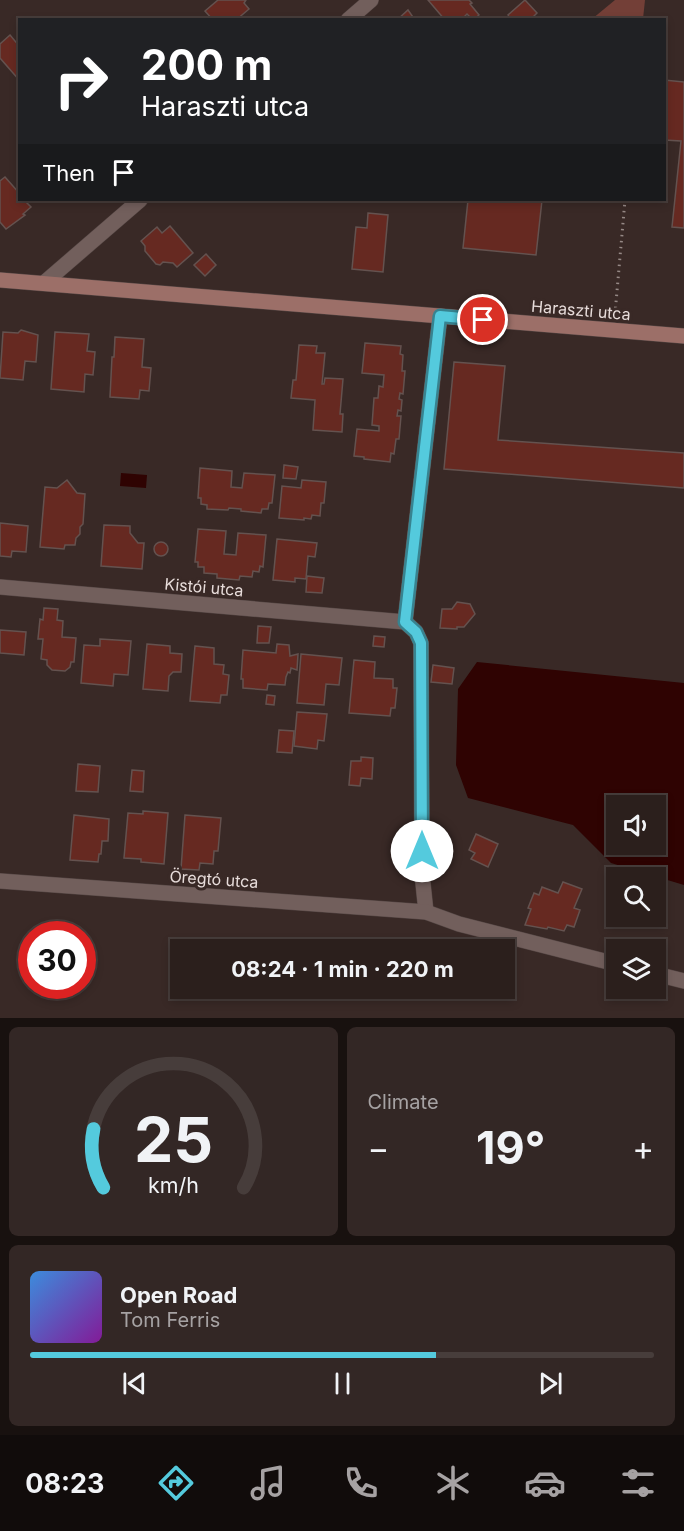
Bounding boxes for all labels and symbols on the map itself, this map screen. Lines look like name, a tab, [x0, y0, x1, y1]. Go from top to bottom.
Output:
pin	[457, 294, 508, 345]
street label: Haraszti utca	[531, 296, 631, 324]
street label: Kistói utca	[164, 574, 244, 600]
position arrow	[390, 819, 454, 883]
street label: Öregtó utca	[169, 866, 259, 892]
speed limit sign: 30	[18, 921, 96, 999]

